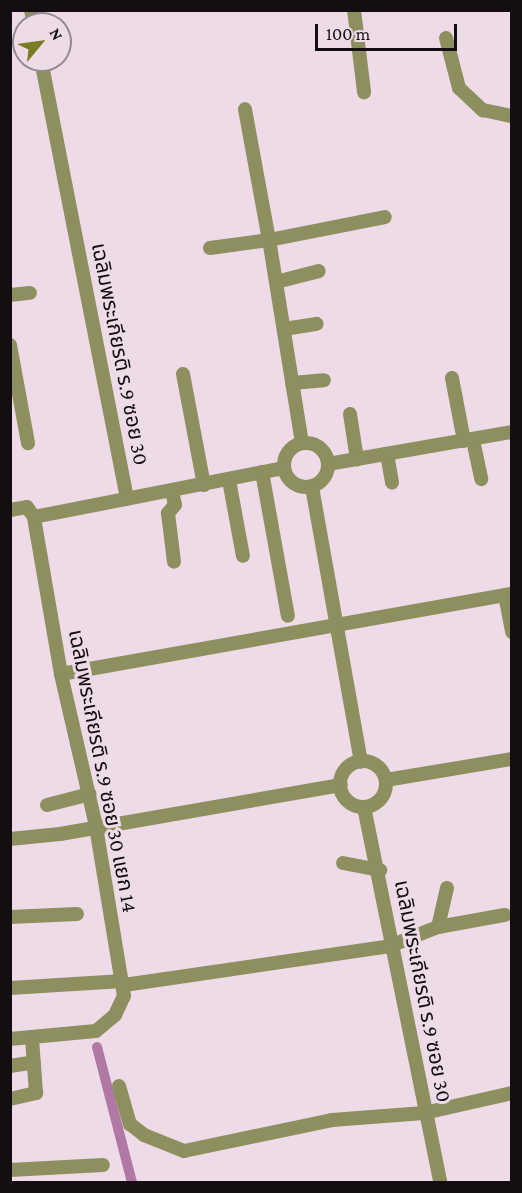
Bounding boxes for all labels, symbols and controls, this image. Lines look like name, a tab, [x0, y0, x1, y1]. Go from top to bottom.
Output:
north arrow	[12, 12, 72, 72]
scale bar	[318, 12, 460, 50]
text: 100 m	[326, 24, 370, 44]
text: N	[46, 25, 67, 43]
street label: เฉลิมพระเกียรติ ร.9 ซอย 30	[86, 241, 154, 467]
street label: เฉลิมพระเกียรติ ร.9 ซอย 30 แยก 14	[63, 627, 143, 915]
street label: เฉลิมพระเกียรติ ร.9 ซอย 30	[389, 878, 457, 1104]

